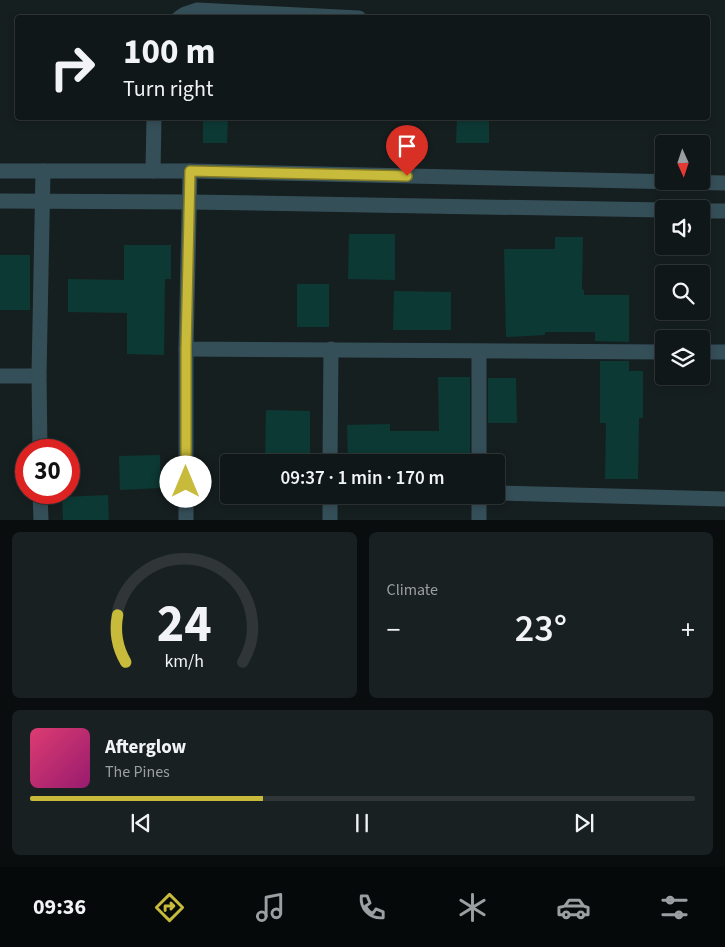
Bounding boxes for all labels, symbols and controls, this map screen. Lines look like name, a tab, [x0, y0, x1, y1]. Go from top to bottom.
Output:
text: 100 m	[123, 27, 215, 77]
icon: right	[40, 35, 105, 100]
text: Turn right	[123, 73, 213, 105]
pin	[386, 125, 428, 176]
icon: arrive	[393, 132, 421, 160]
north arrow	[655, 135, 710, 190]
map controls	[655, 135, 710, 385]
button: sound	[655, 200, 710, 255]
button: search	[655, 265, 710, 320]
button: layers	[655, 330, 710, 385]
speed limit sign: 30	[15, 439, 80, 504]
position arrow	[159, 455, 211, 507]
text: 09:37 · 1 min · 170 m	[280, 465, 445, 492]
text: Climate	[387, 579, 438, 601]
text: 24	[157, 588, 212, 662]
text: 23°	[515, 602, 567, 656]
text: −	[387, 610, 400, 650]
text: +	[681, 610, 695, 650]
text: km/h	[164, 649, 204, 674]
text: Afterglow	[105, 734, 186, 761]
text: The Pines	[105, 761, 170, 783]
icon: previous	[127, 809, 155, 837]
icon: pause	[348, 809, 376, 837]
icon: next	[570, 809, 598, 837]
icon: directions	[152, 890, 187, 925]
icon: music	[253, 890, 288, 925]
icon: phone	[354, 890, 389, 925]
icon: climate	[455, 890, 490, 925]
icon: car	[556, 890, 591, 925]
icon: filters	[657, 890, 692, 925]
text: 09:36	[33, 891, 86, 923]

